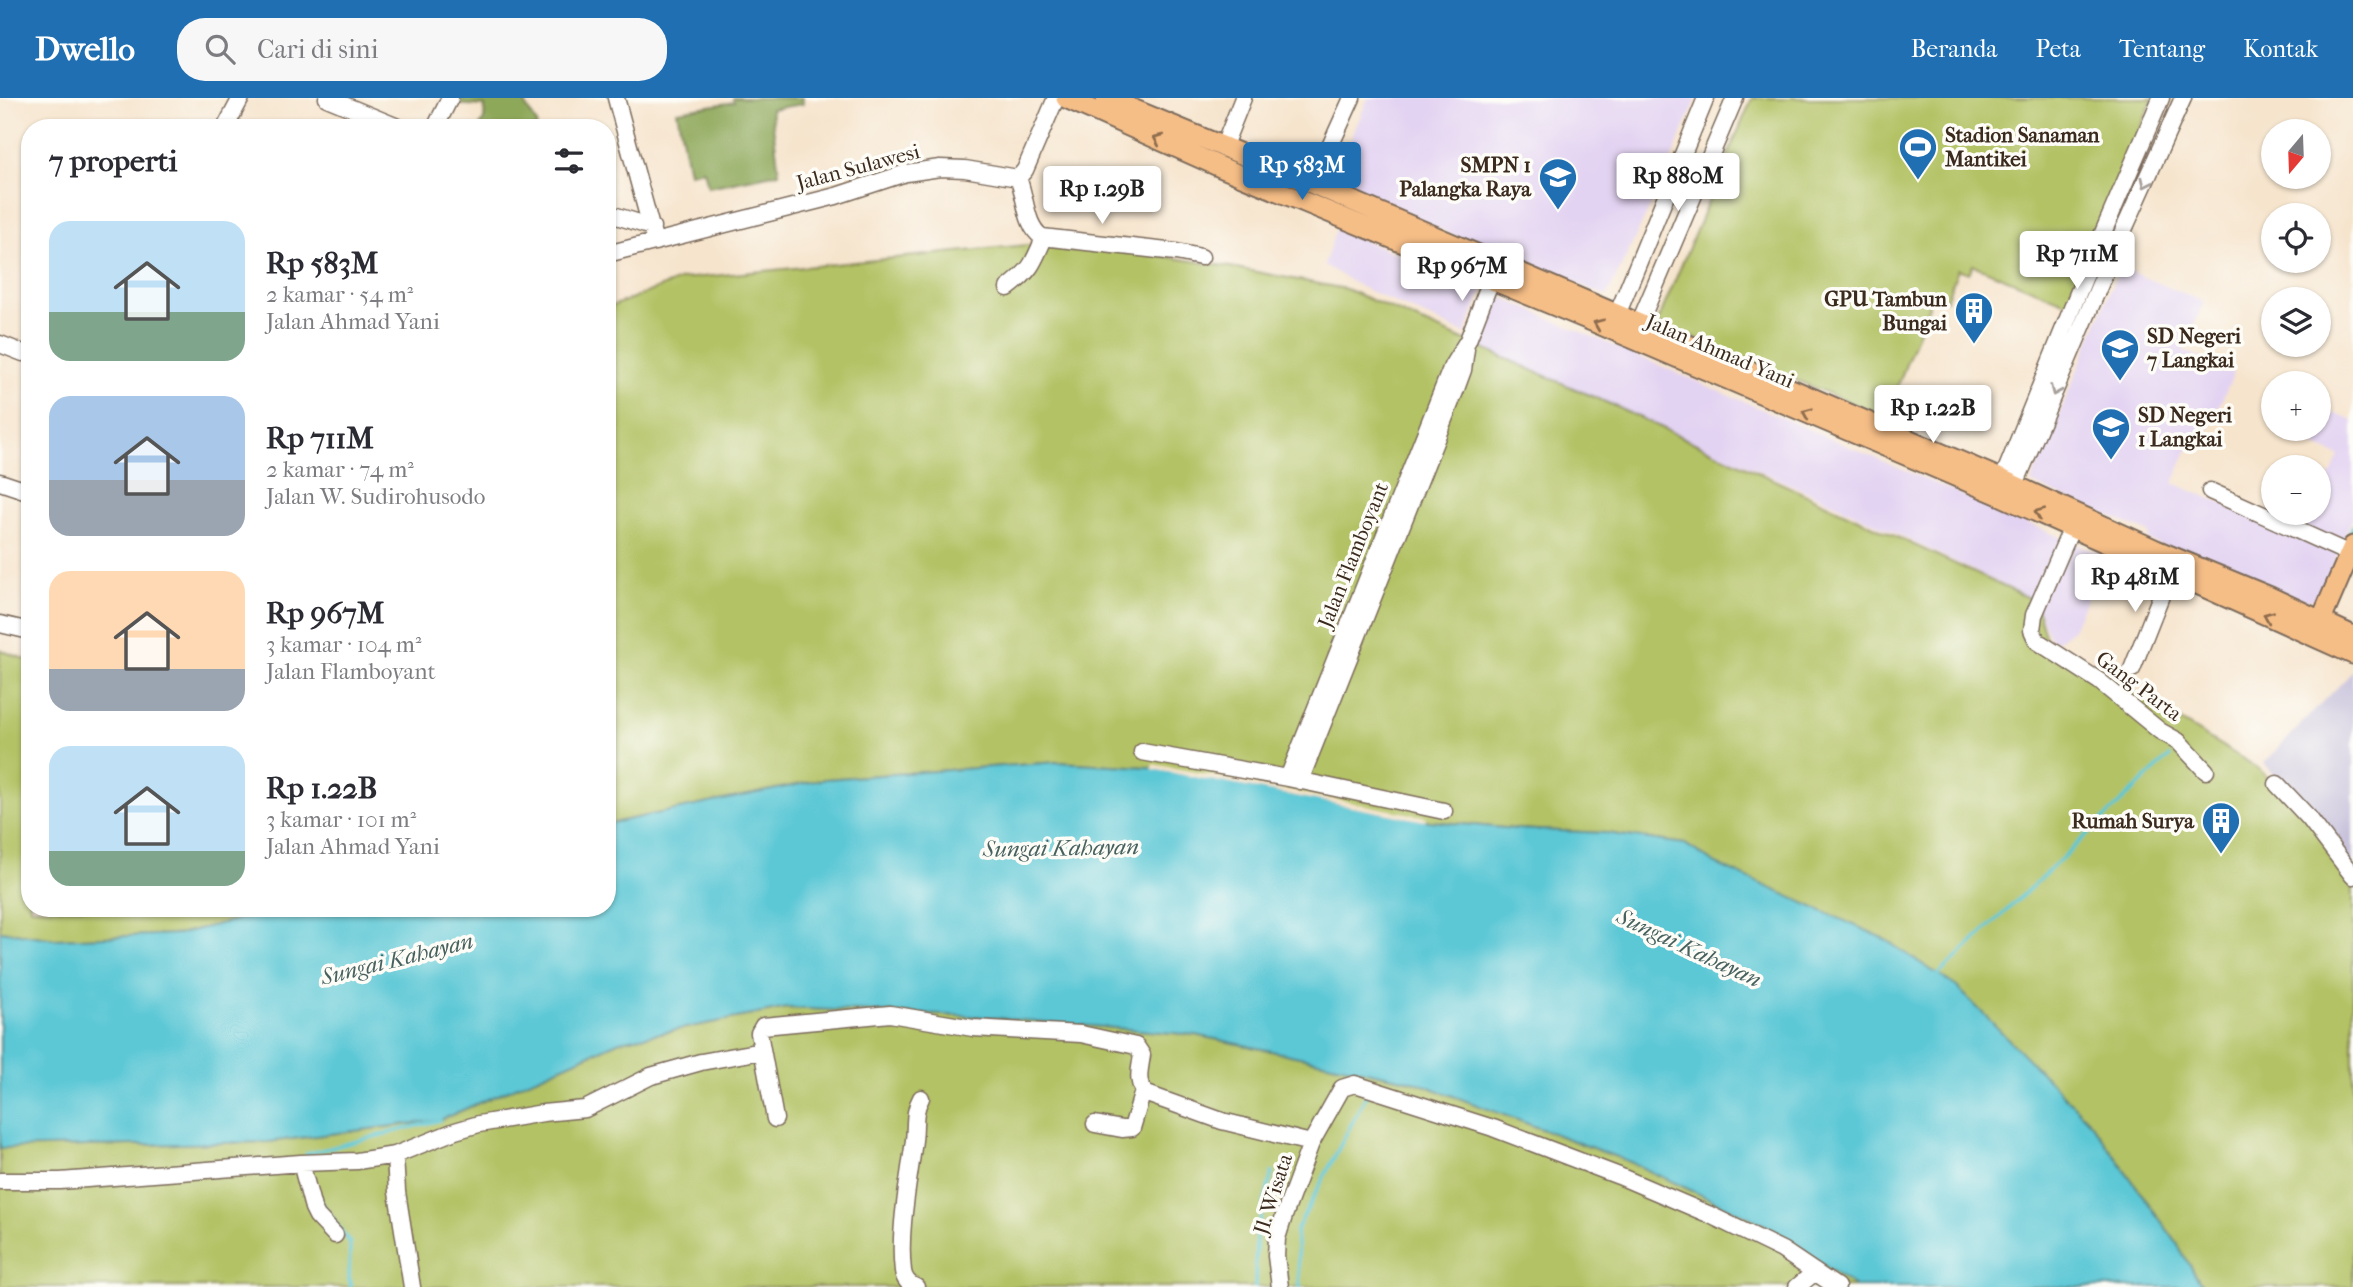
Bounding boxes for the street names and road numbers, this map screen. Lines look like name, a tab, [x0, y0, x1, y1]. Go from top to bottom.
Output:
street label: Jalan Sulawesi	[792, 139, 922, 196]
street label: Jalan Ahmad Yani	[1640, 308, 1798, 393]
street label: Jalan Flamboyant	[1312, 478, 1393, 633]
street label: Gang Parta	[2091, 646, 2187, 726]
street label: Jl. Wisata	[1248, 1150, 1297, 1239]

